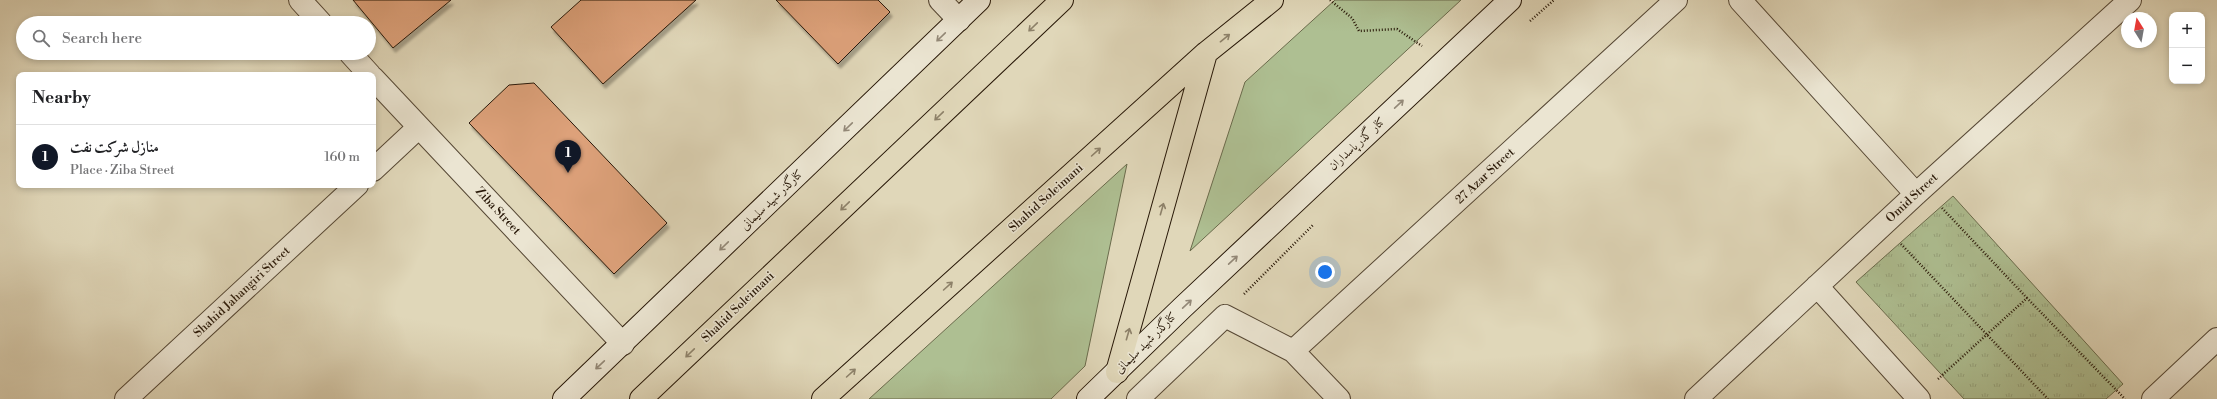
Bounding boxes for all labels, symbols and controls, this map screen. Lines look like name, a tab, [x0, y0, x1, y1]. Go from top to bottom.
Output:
north arrow	[2121, 12, 2157, 48]
map controls	[2169, 12, 2205, 84]
button: +	[2169, 12, 2205, 48]
search box	[16, 16, 376, 60]
one-way arrow	[1028, 22, 1038, 32]
icon: search	[30, 27, 52, 49]
text: Search here	[62, 29, 142, 48]
one-way arrow	[936, 32, 946, 42]
one-way arrow	[1220, 33, 1231, 42]
button: −	[2169, 48, 2205, 84]
text: Nearby	[32, 87, 91, 109]
one-way arrow	[1394, 99, 1404, 109]
one-way arrow	[934, 112, 944, 121]
street label: کنار گذر پاسداران	[1324, 113, 1389, 175]
one-way arrow	[843, 122, 853, 132]
text: منازل شرکت نفت	[70, 138, 159, 157]
pin: 1	[555, 140, 581, 173]
street label: 27 Azar Street	[1452, 144, 1518, 207]
one-way arrow	[1091, 147, 1102, 156]
text: 1	[42, 149, 48, 165]
text: 160 m	[324, 149, 360, 165]
street label: Shahid Soleimani	[1006, 160, 1086, 235]
text: Place · Ziba Street	[70, 162, 175, 178]
street label: کنارگذر شهید سلیمانی	[736, 165, 806, 234]
street label: Omid Street	[1883, 170, 1942, 226]
street label: Ziba Street	[472, 184, 524, 239]
one-way arrow	[840, 201, 850, 211]
one-way arrow	[1159, 203, 1167, 216]
one-way arrow	[719, 242, 729, 251]
street label: Shahid Jahangiri Street	[191, 243, 294, 341]
one-way arrow	[1228, 256, 1238, 265]
your location	[1315, 262, 1335, 282]
street label: Shahid Soleimani	[698, 268, 778, 346]
one-way arrow	[943, 281, 953, 290]
one-way arrow	[1181, 299, 1192, 308]
street label: کنارگذر شهید سلیمانی	[1111, 308, 1180, 377]
one-way arrow	[1124, 328, 1132, 341]
one-way arrow	[685, 348, 695, 358]
one-way arrow	[595, 361, 605, 370]
one-way arrow	[846, 369, 856, 378]

